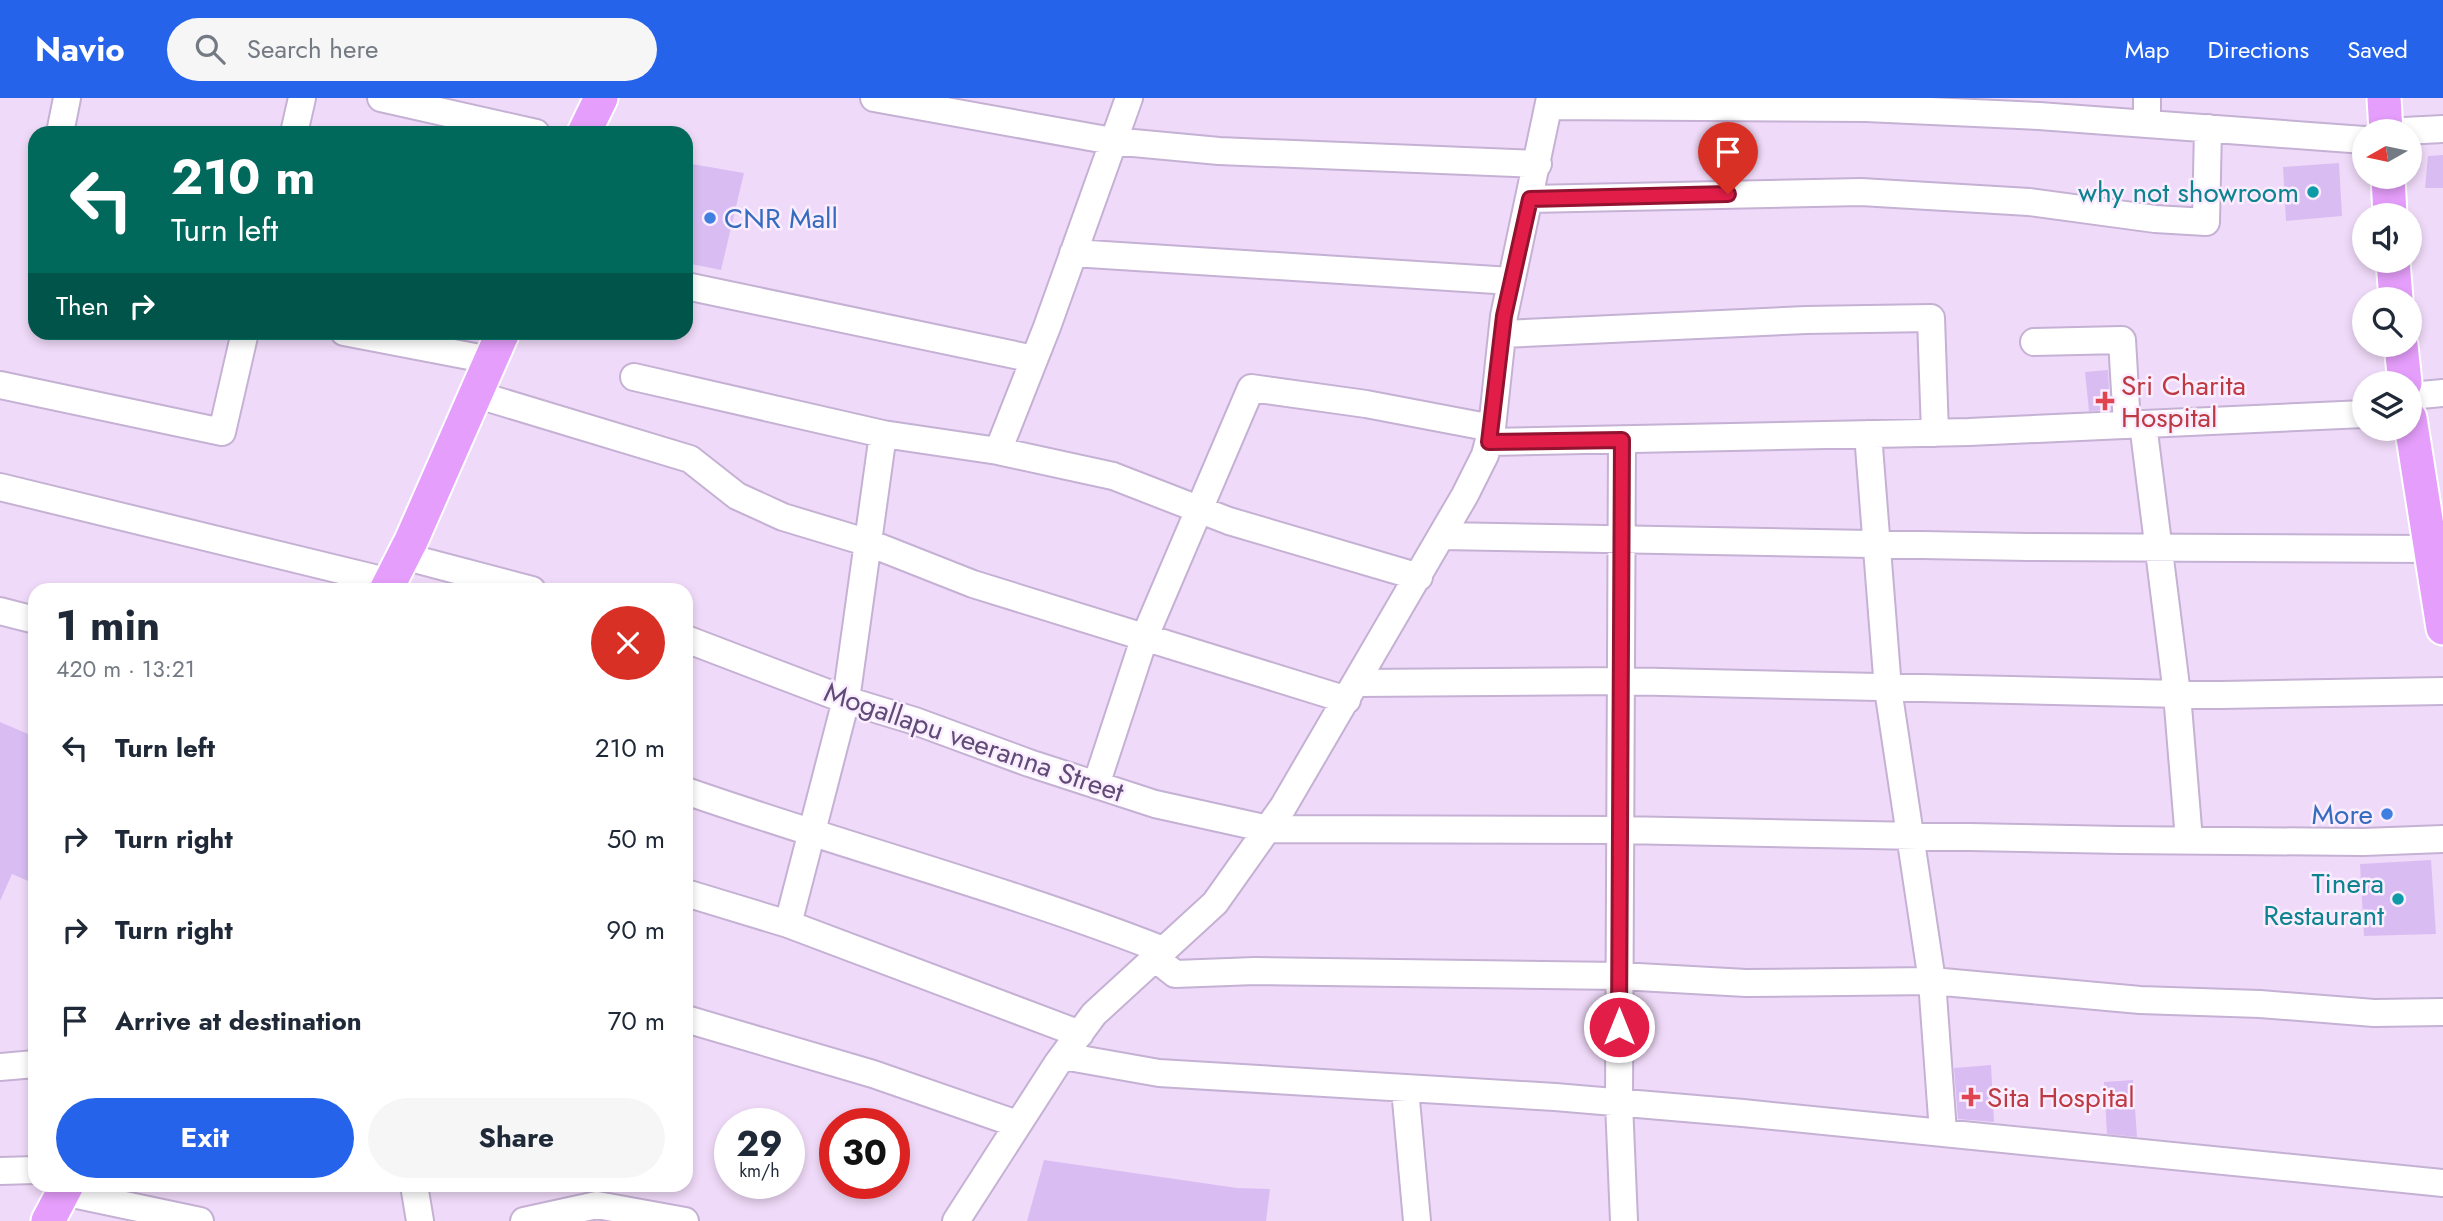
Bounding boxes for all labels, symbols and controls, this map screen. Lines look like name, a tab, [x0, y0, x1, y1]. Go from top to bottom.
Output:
search box	[167, 18, 657, 81]
text: Navio	[35, 26, 125, 73]
icon: search	[191, 30, 229, 68]
text: Search here	[247, 30, 378, 68]
text: Map	[2125, 32, 2170, 67]
text: Directions	[2208, 32, 2309, 67]
text: Saved	[2347, 32, 2408, 67]
north arrow	[2352, 119, 2422, 189]
map controls	[2352, 119, 2422, 441]
pin	[1698, 122, 1758, 194]
icon: arrive	[1709, 133, 1747, 171]
text: 210 m	[171, 142, 315, 212]
icon: left	[56, 154, 147, 245]
place label: why not showroom	[2078, 172, 2299, 213]
marker: why not showroom	[2305, 184, 2321, 200]
place label: CNR Mall	[724, 198, 838, 239]
button: sound	[2352, 203, 2422, 273]
text: Turn left	[171, 207, 278, 253]
marker: CNR Mall	[702, 210, 718, 226]
text: Then	[56, 287, 109, 325]
icon: right	[123, 287, 161, 325]
button: search	[2352, 287, 2422, 357]
place label: Sri Charita Hospital	[2121, 365, 2246, 438]
button: layers	[2352, 371, 2422, 441]
marker: Sri Charita Hospital	[2095, 391, 2115, 411]
text: 1 min	[56, 595, 160, 656]
button: close	[591, 606, 665, 680]
text: 420 m · 13:21	[56, 652, 195, 686]
street label: Mogallapu veeranna Street	[819, 671, 1130, 813]
icon: left	[56, 729, 94, 767]
text: Turn left	[115, 729, 215, 767]
text: 210 m	[595, 729, 665, 767]
place label: More	[2311, 794, 2373, 835]
marker: More	[2379, 806, 2395, 822]
icon: right	[56, 820, 94, 858]
text: Turn right	[115, 820, 233, 858]
text: 50 m	[607, 820, 665, 858]
place label: Tinera Restaurant	[2263, 863, 2384, 936]
marker: Tinera Restaurant	[2390, 891, 2406, 907]
icon: right	[56, 911, 94, 949]
text: Turn right	[115, 911, 233, 949]
text: 90 m	[606, 911, 665, 949]
position arrow	[1582, 990, 1656, 1064]
icon: arrive	[56, 1002, 94, 1040]
text: Arrive at destination	[115, 1002, 362, 1040]
text: 70 m	[608, 1002, 665, 1040]
place label: Sita Hospital	[1987, 1077, 2135, 1118]
marker: Sita Hospital	[1961, 1087, 1981, 1107]
button: Exit	[56, 1098, 354, 1178]
button: Share	[368, 1098, 665, 1178]
speed limit sign: 30	[819, 1108, 910, 1199]
text: 29	[736, 1119, 783, 1169]
text: km/h	[739, 1158, 780, 1184]

